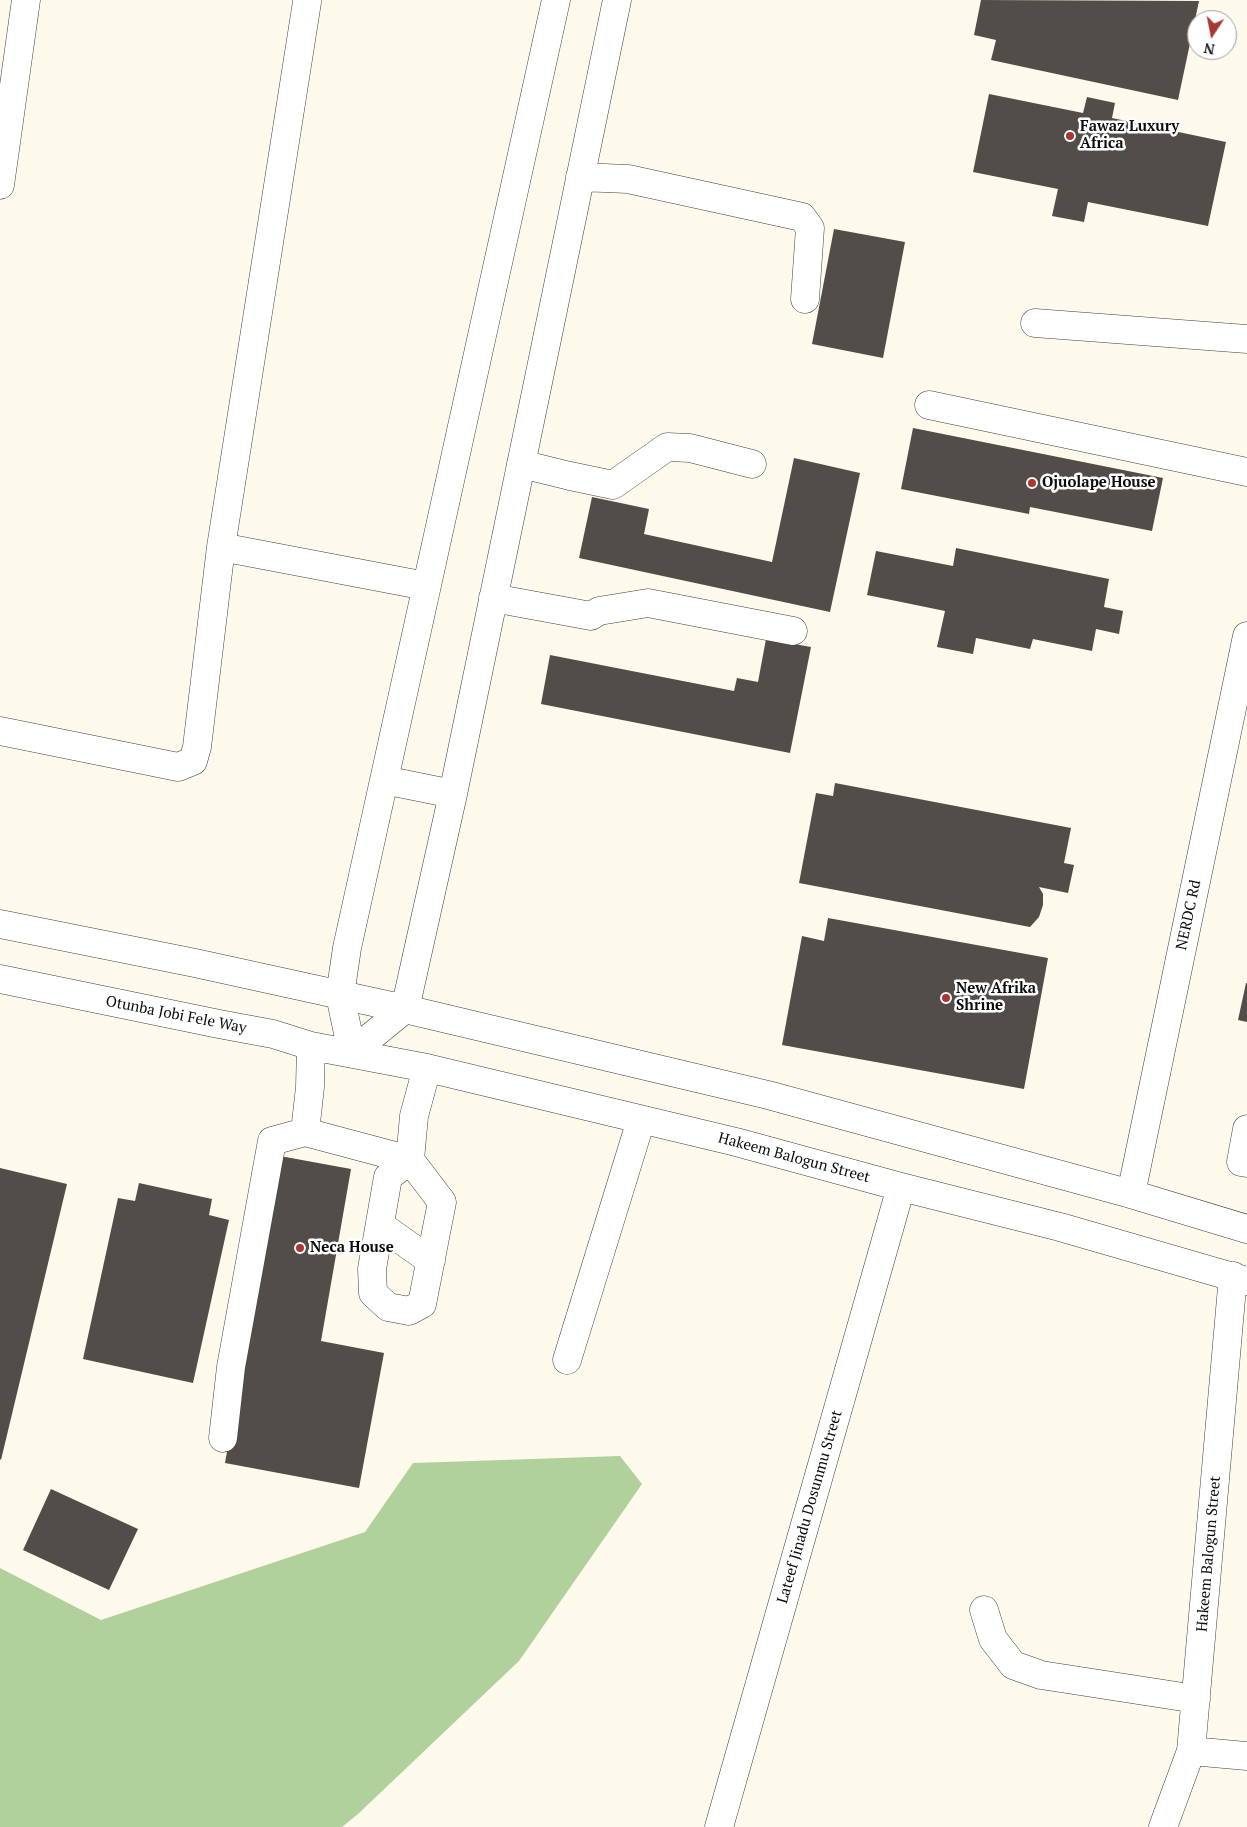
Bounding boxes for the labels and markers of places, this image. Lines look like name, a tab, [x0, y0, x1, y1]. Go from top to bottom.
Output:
place label: Fawaz Luxury Africa	[1080, 118, 1179, 153]
marker: Fawaz Luxury Africa	[1064, 130, 1076, 142]
place label: Ojuolape House	[1042, 474, 1156, 492]
marker: Ojuolape House	[1026, 477, 1038, 489]
place label: New Afrika Shrine	[956, 980, 1036, 1015]
marker: New Afrika Shrine	[940, 992, 952, 1004]
place label: Neca House	[310, 1239, 394, 1257]
marker: Neca House	[294, 1242, 306, 1254]

